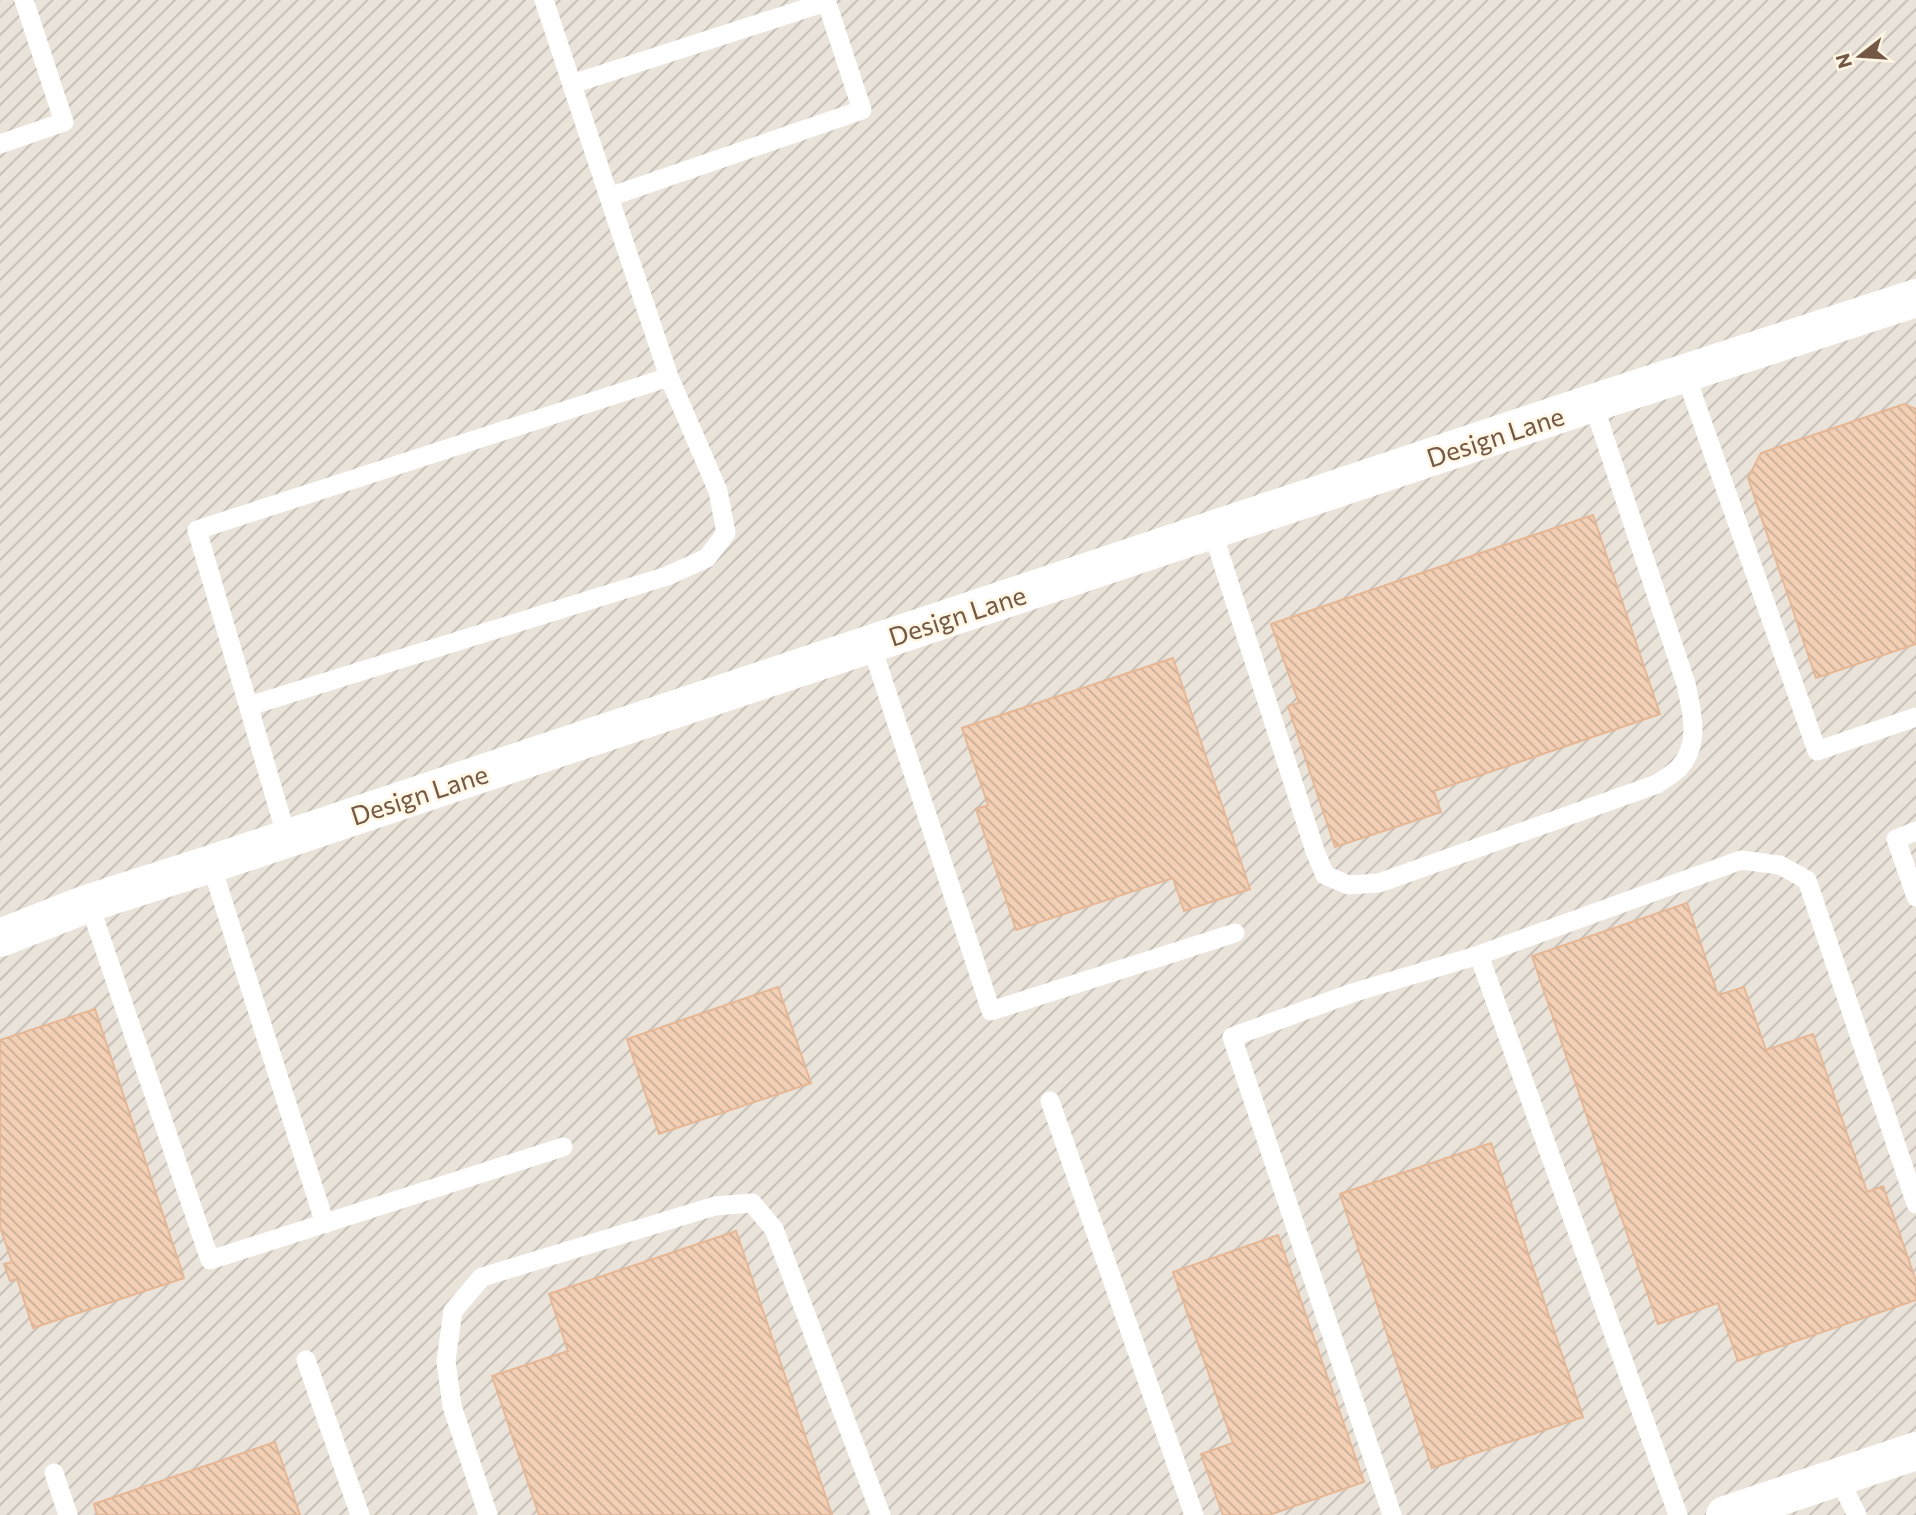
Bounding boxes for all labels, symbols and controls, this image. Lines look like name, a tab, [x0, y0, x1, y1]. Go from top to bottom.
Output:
north arrow	[1825, 21, 1895, 91]
text: N	[1830, 51, 1856, 71]
street label: Design Lane	[1422, 399, 1568, 473]
street label: Design Lane	[884, 578, 1030, 652]
street label: Design Lane	[346, 757, 492, 831]

